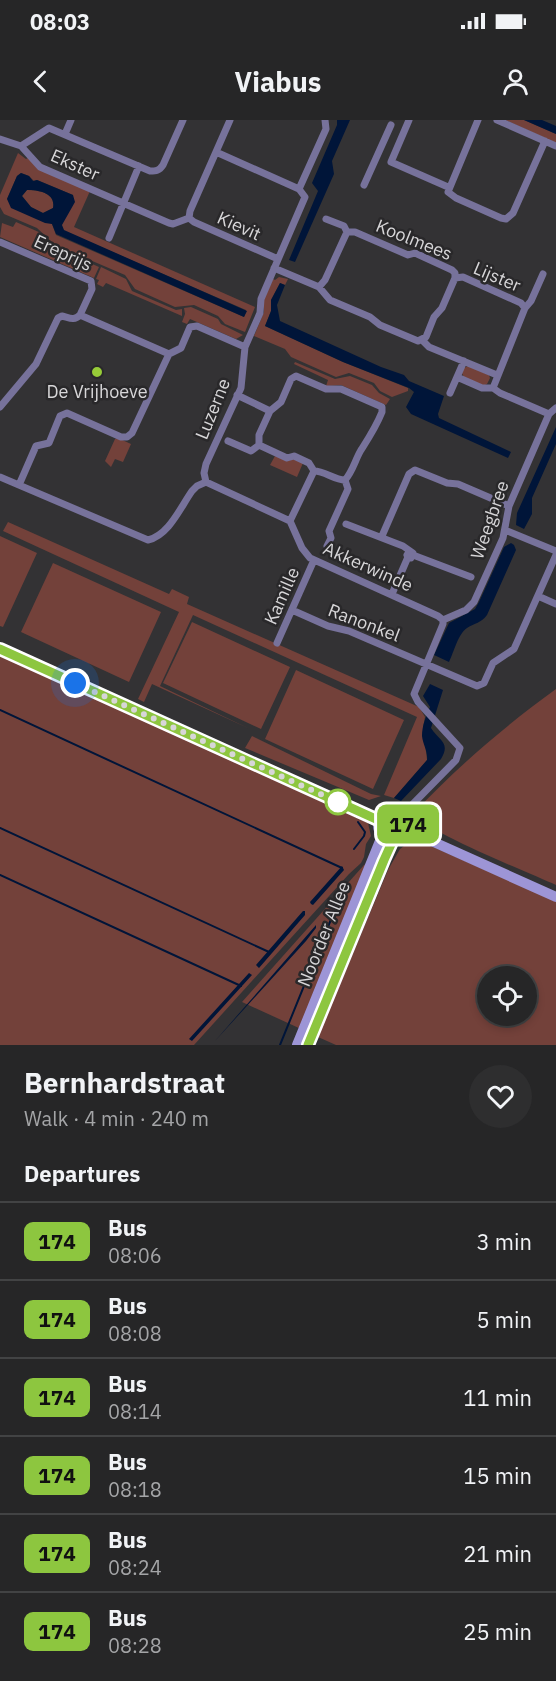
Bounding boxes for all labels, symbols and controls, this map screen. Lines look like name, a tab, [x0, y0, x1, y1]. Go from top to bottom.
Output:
text: 08:03	[30, 7, 90, 36]
text: Viabus	[235, 64, 321, 99]
icon: back	[24, 65, 57, 98]
icon: person	[499, 65, 532, 98]
street label: Ekster	[47, 144, 104, 186]
street label: Kievit	[214, 206, 265, 245]
street label: Koolmees	[373, 214, 456, 265]
street label: Ereprijs	[30, 229, 96, 276]
street label: Lijster	[470, 256, 525, 297]
marker: De Vrijhoeve	[90, 365, 104, 379]
street label: Luzerne	[190, 375, 235, 443]
place label: De Vrijhoeve	[46, 380, 148, 403]
street label: Weegbree	[465, 477, 514, 562]
street label: Akkerwinde	[320, 537, 417, 597]
street label: Kamille	[259, 563, 304, 628]
street label: Ranonkel	[325, 598, 404, 647]
your location	[60, 668, 90, 698]
unlabelled marker	[325, 789, 351, 815]
line badge: 174	[374, 804, 442, 844]
text: 174	[389, 810, 427, 838]
street label: Noorder Allee	[292, 878, 355, 990]
map controls	[477, 966, 537, 1026]
button: locate	[477, 966, 537, 1026]
text: Bernhardstraat	[24, 1064, 225, 1101]
button: heart	[469, 1065, 532, 1128]
text: Walk · 4 min · 240 m	[24, 1105, 209, 1132]
text: Departures	[24, 1159, 140, 1188]
text: Bus	[108, 1213, 147, 1242]
text: 174	[38, 1227, 76, 1255]
text: 3 min	[476, 1227, 532, 1256]
text: 08:06	[108, 1242, 162, 1269]
text: Bus	[108, 1291, 147, 1320]
text: 174	[38, 1305, 76, 1333]
text: 5 min	[476, 1305, 532, 1334]
text: 08:08	[108, 1320, 162, 1347]
text: Bus	[108, 1369, 147, 1398]
text: 174	[38, 1383, 76, 1411]
text: 11 min	[463, 1383, 532, 1412]
text: 08:14	[108, 1398, 162, 1425]
text: Bus	[108, 1447, 147, 1476]
text: 174	[38, 1461, 76, 1489]
text: 15 min	[463, 1461, 532, 1490]
text: 08:18	[108, 1476, 162, 1503]
text: Bus	[108, 1525, 147, 1554]
text: 174	[38, 1539, 76, 1567]
text: 21 min	[463, 1539, 532, 1568]
text: 08:24	[108, 1554, 162, 1581]
text: Bus	[108, 1603, 147, 1632]
text: 174	[38, 1617, 76, 1645]
text: 25 min	[463, 1617, 532, 1646]
text: 08:28	[108, 1632, 162, 1659]

